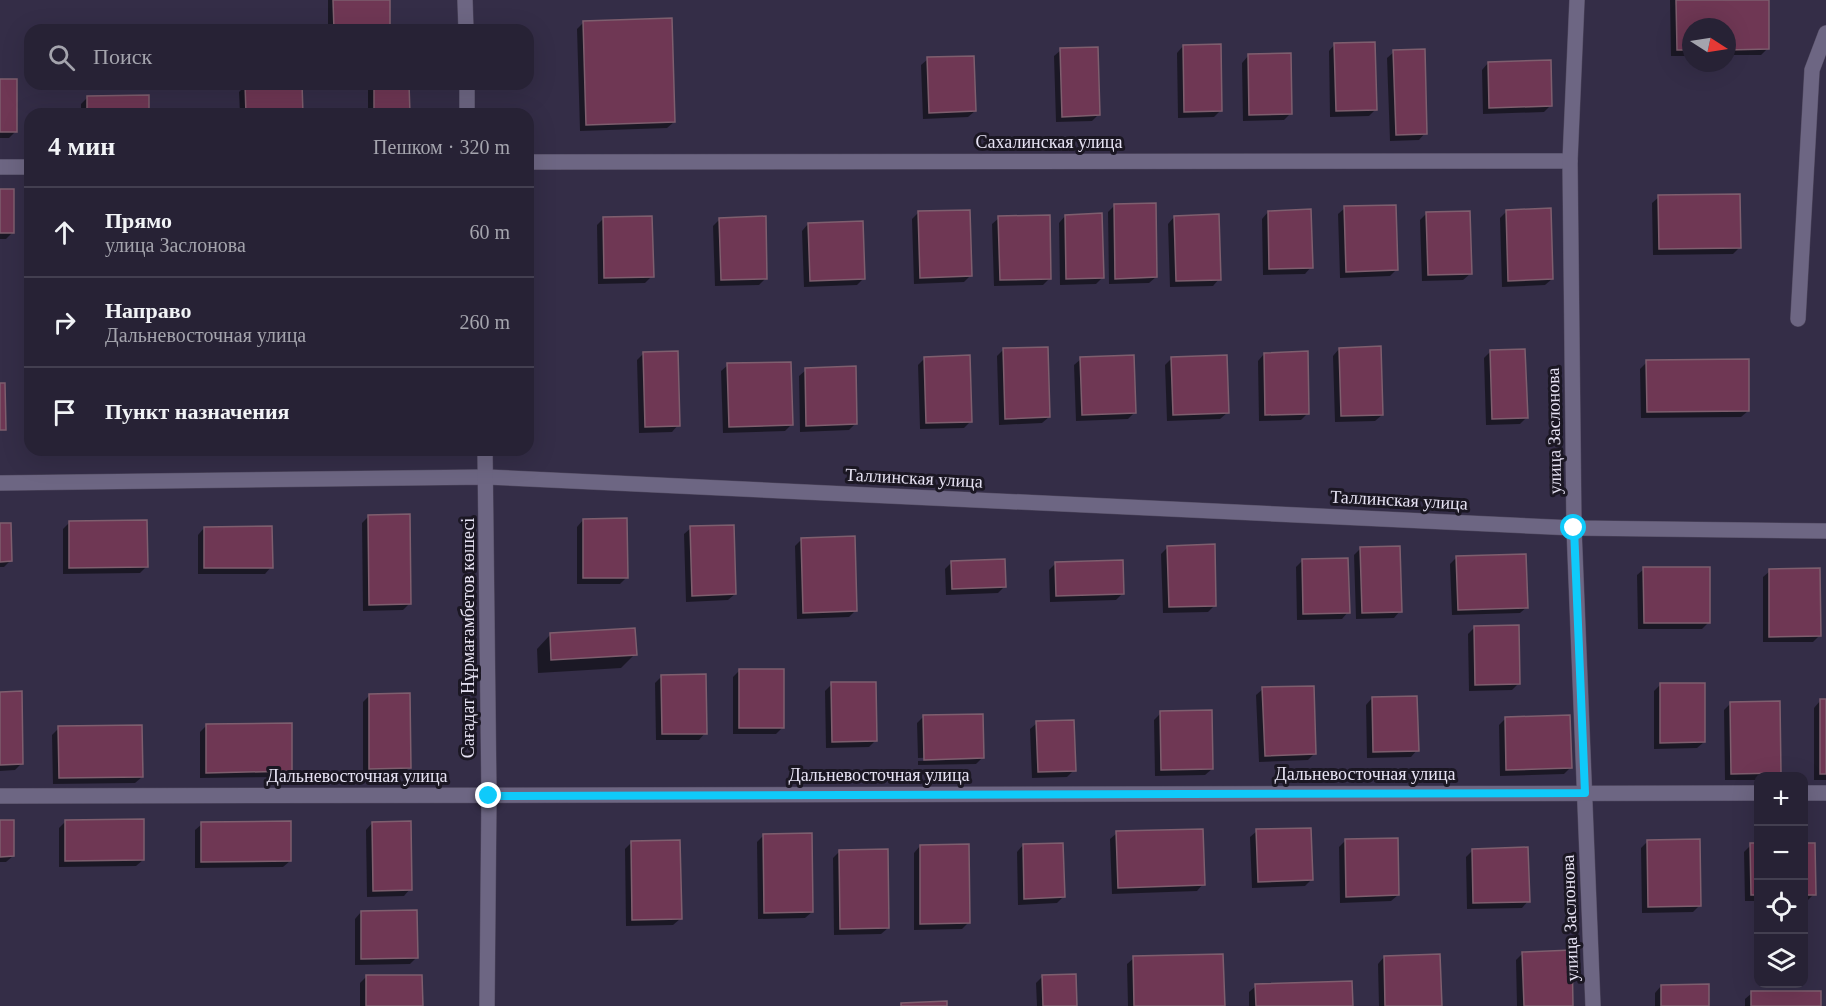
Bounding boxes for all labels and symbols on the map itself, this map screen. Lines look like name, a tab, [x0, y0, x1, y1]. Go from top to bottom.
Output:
north arrow	[1682, 18, 1736, 72]
street label: Сахалинская улица	[976, 132, 1122, 152]
street label: улица Заслонова	[1543, 367, 1565, 495]
street label: Таллинская улица	[845, 464, 983, 492]
street label: Таллинская улица	[1330, 486, 1468, 514]
route start	[1560, 514, 1586, 540]
street label: Сағадат Нұрмағамбетов көшесі	[458, 518, 478, 758]
street label: Дальневосточная улица	[1274, 764, 1456, 784]
street label: Дальневосточная улица	[788, 765, 970, 785]
street label: Дальневосточная улица	[266, 766, 448, 786]
route end	[475, 782, 501, 808]
street label: улица Заслонова	[1558, 854, 1582, 982]

